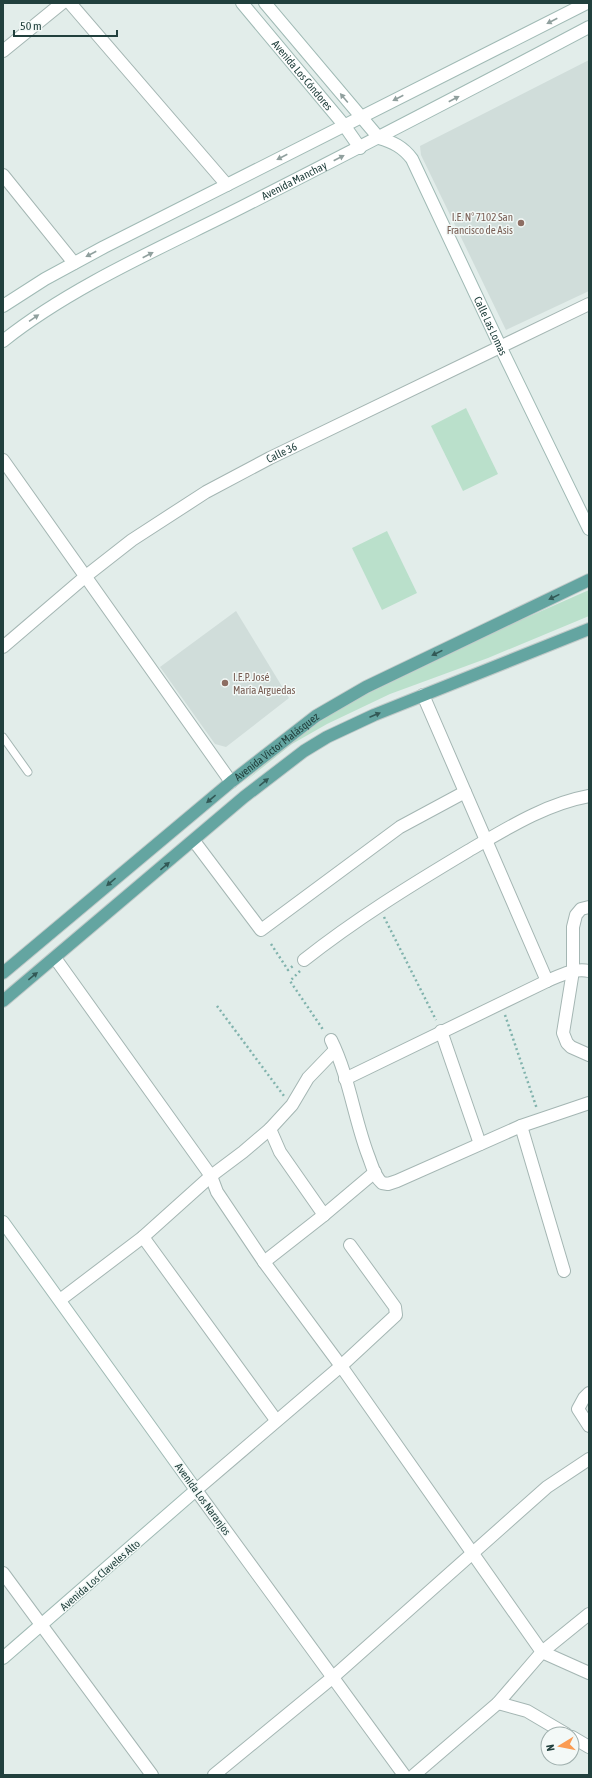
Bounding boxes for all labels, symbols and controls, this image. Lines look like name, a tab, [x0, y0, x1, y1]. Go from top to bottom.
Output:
scale bar	[14, 12, 117, 38]
one-way arrow	[546, 17, 557, 24]
text: 50 m	[20, 19, 42, 33]
street label: Avenida Los Cóndores	[270, 38, 335, 113]
one-way arrow	[340, 93, 349, 104]
one-way arrow	[393, 95, 404, 101]
one-way arrow	[448, 95, 460, 102]
one-way arrow	[276, 153, 288, 160]
one-way arrow	[333, 155, 345, 162]
street label: Avenida Manchay	[260, 159, 329, 202]
place label: I.E. N° 7102 San Francisco de Asis	[447, 211, 513, 236]
marker: I.E. N° 7102 San Francisco de Asis	[516, 218, 526, 228]
one-way arrow	[86, 251, 97, 257]
one-way arrow	[142, 252, 153, 258]
street label: Calle Las Lomas	[472, 295, 510, 357]
one-way arrow	[29, 314, 39, 322]
street label: Calle 36	[264, 440, 299, 465]
one-way arrow	[548, 594, 560, 600]
one-way arrow	[431, 650, 443, 656]
place label: I.E.P. José María Arguedas	[233, 671, 295, 696]
marker: I.E.P. José María Arguedas	[220, 678, 230, 688]
street label: Avenida Victor Malásquez	[232, 710, 321, 783]
one-way arrow	[369, 712, 380, 718]
one-way arrow	[258, 777, 269, 786]
one-way arrow	[206, 794, 216, 803]
one-way arrow	[160, 861, 170, 870]
one-way arrow	[106, 878, 117, 887]
one-way arrow	[28, 972, 39, 981]
street label: Avenida Los Naranjos	[173, 1461, 233, 1537]
street label: Avenida Los Claveles Alto	[58, 1537, 142, 1613]
north arrow	[540, 1726, 580, 1766]
text: N	[544, 1743, 557, 1752]

